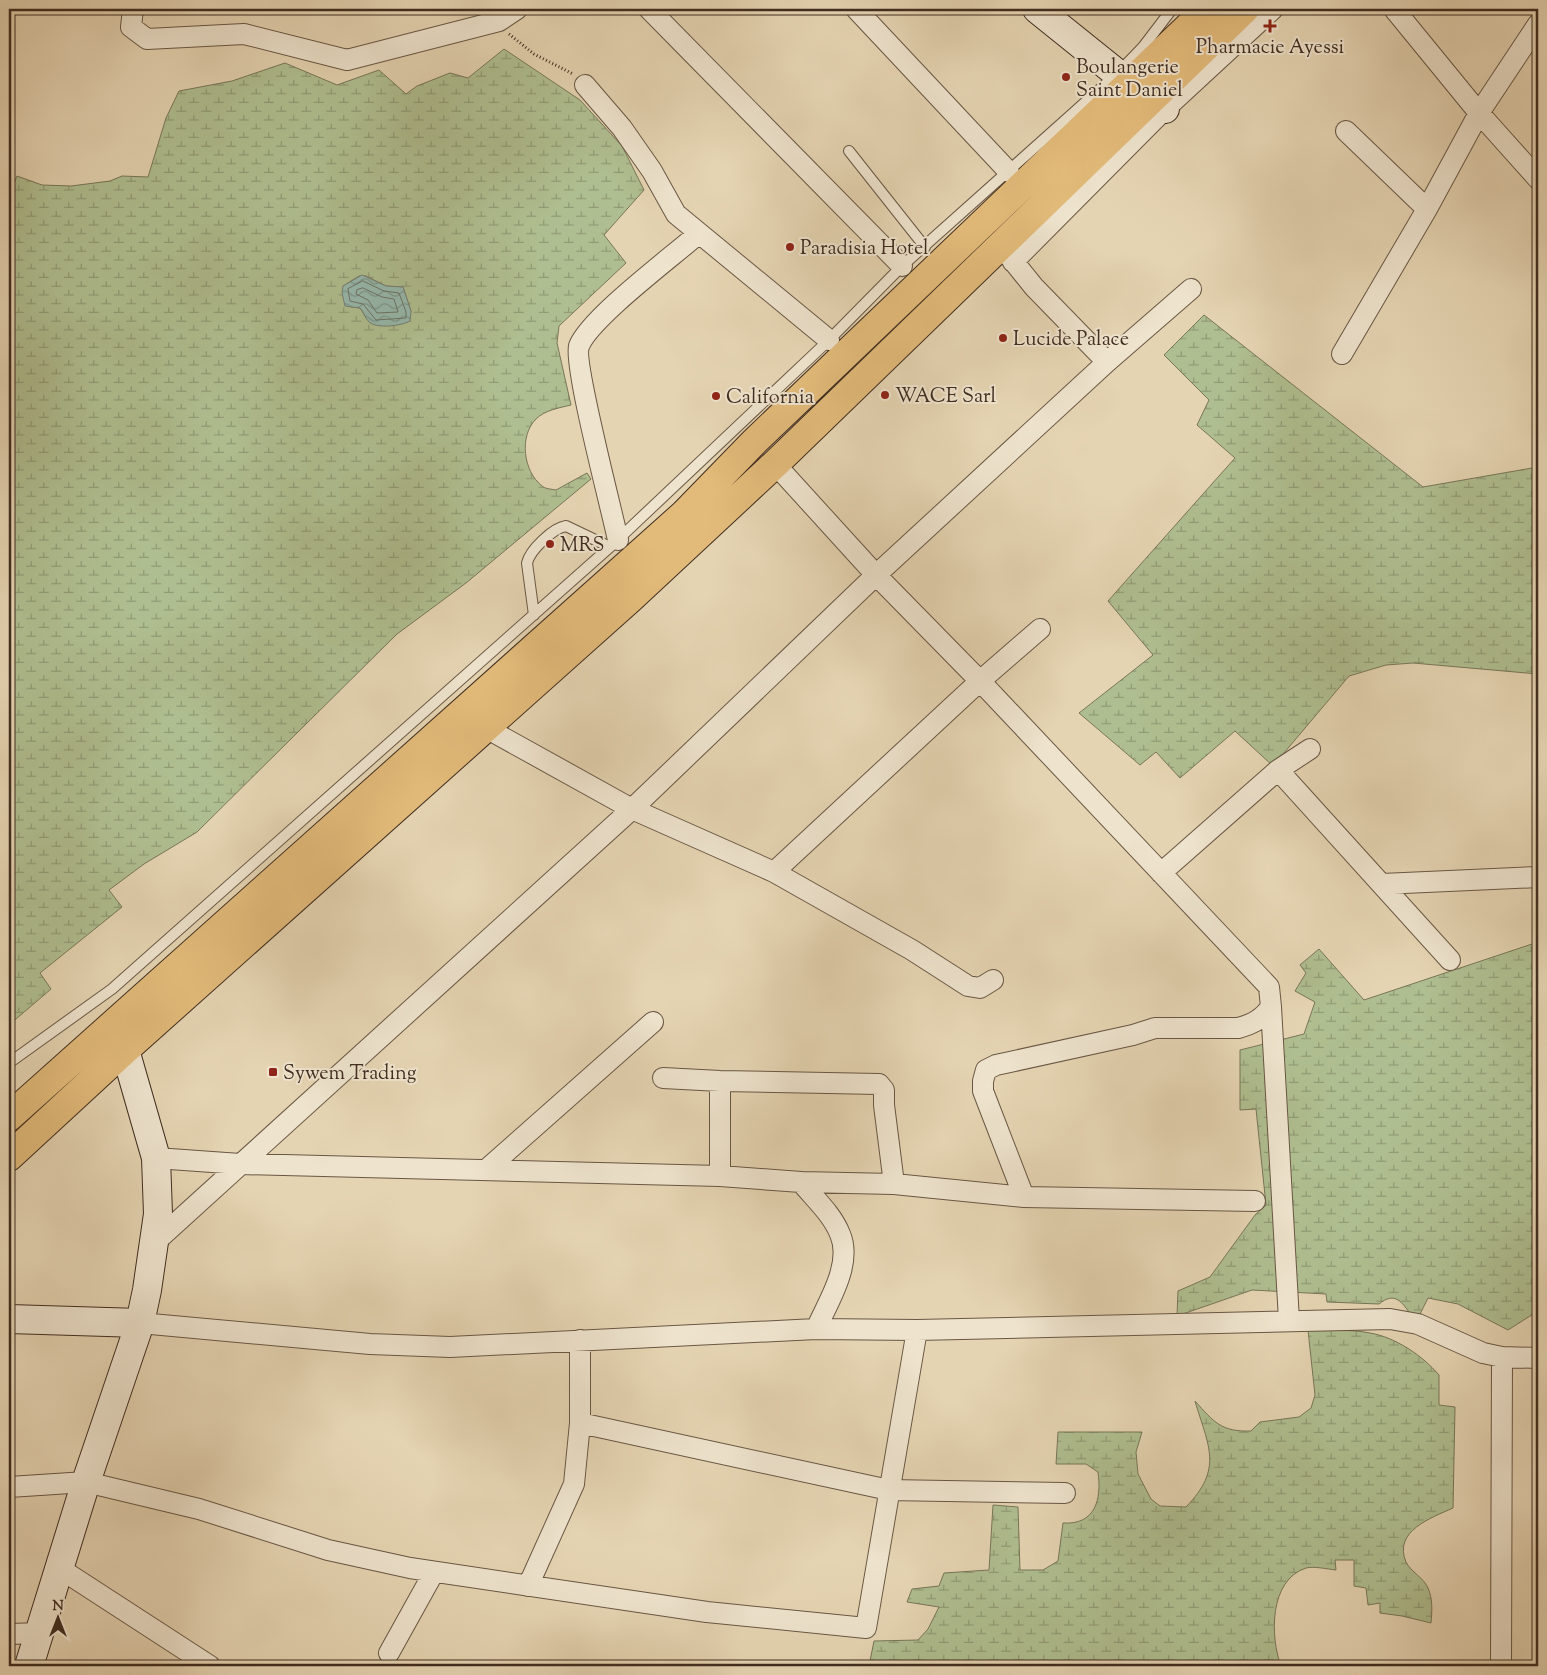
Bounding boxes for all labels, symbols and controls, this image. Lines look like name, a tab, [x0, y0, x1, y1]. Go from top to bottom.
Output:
marker: Pharmacie Ayessi	[1264, 20, 1276, 32]
place label: Pharmacie Ayessi	[1196, 34, 1345, 63]
place label: Boulangerie Saint Daniel	[1076, 54, 1183, 106]
marker: Boulangerie Saint Daniel	[1060, 71, 1072, 83]
place label: Paradisia Hotel	[800, 235, 929, 264]
marker: Paradisia Hotel	[784, 241, 796, 253]
place label: Lucide Palace	[1013, 326, 1129, 355]
marker: Lucide Palace	[997, 332, 1009, 344]
place label: WACE Sarl	[895, 383, 996, 412]
place label: California	[726, 384, 814, 413]
marker: WACE Sarl	[879, 389, 891, 401]
marker: California	[710, 390, 722, 402]
place label: MRS	[560, 532, 604, 561]
marker: MRS	[544, 538, 556, 550]
place label: Sywem Trading	[283, 1060, 417, 1089]
marker: Sywem Trading	[267, 1066, 279, 1078]
north arrow	[32, 1592, 82, 1642]
text: N	[52, 1597, 64, 1617]

